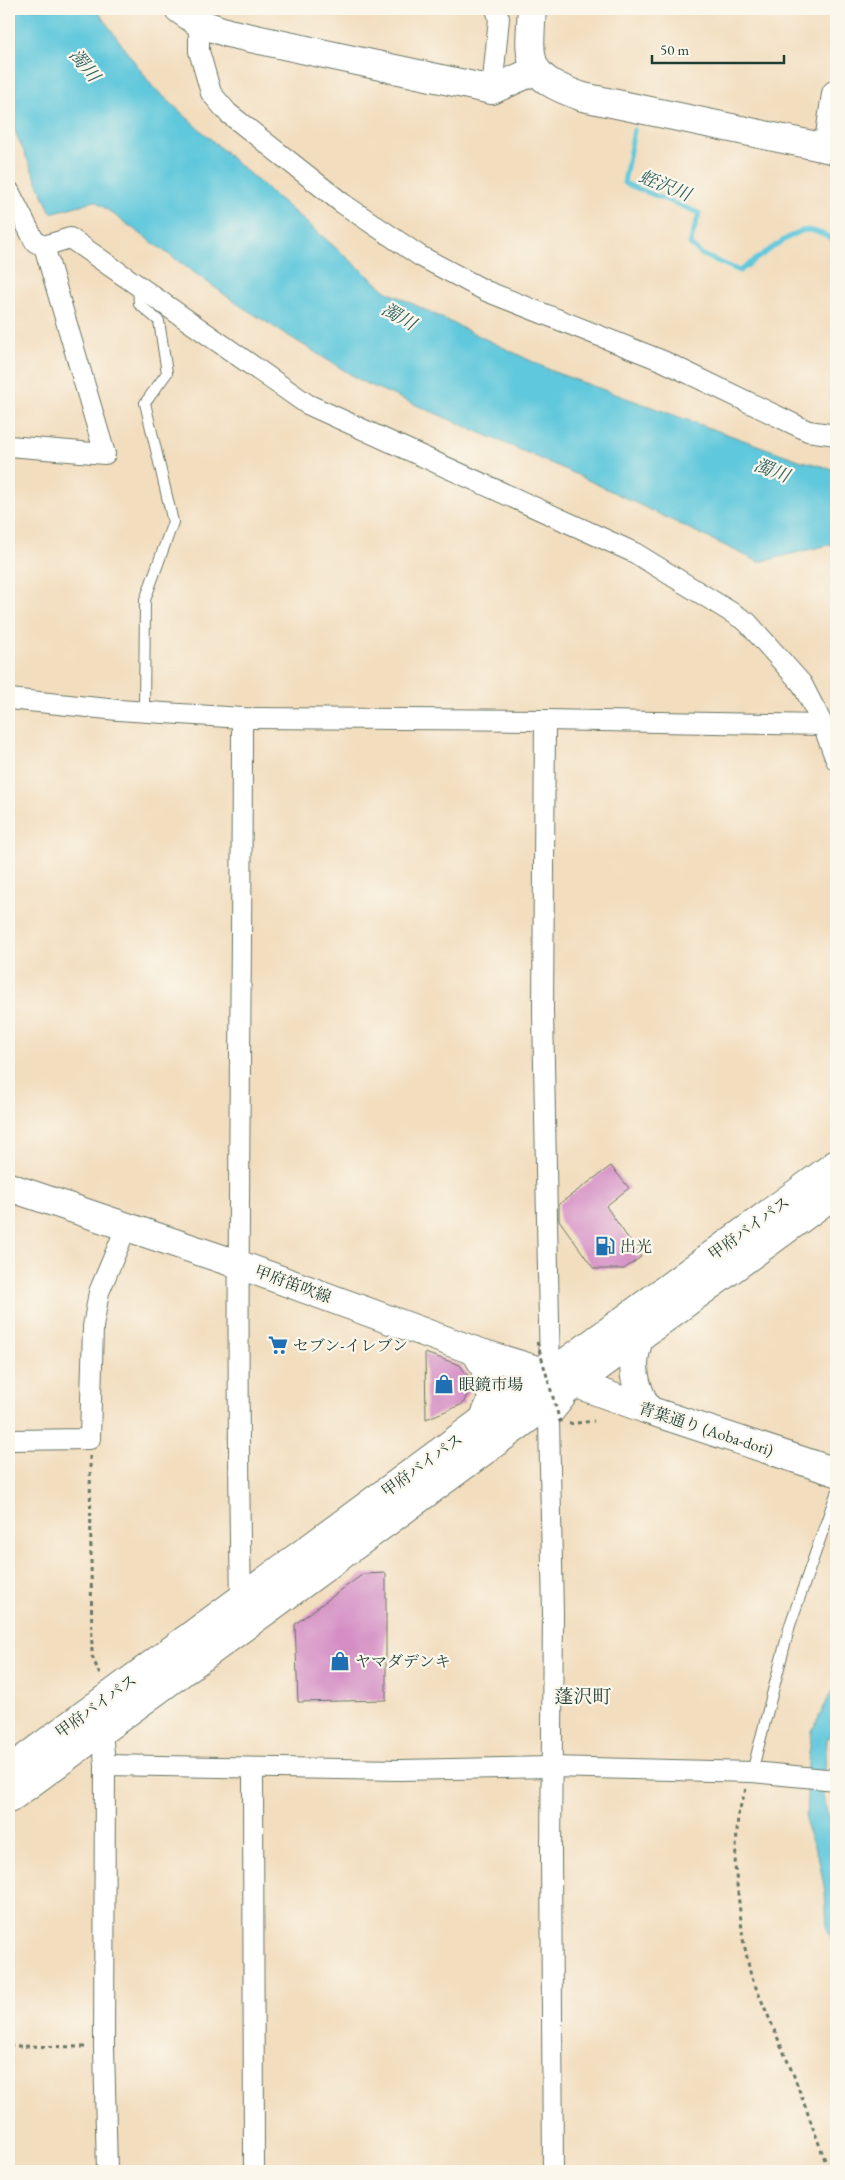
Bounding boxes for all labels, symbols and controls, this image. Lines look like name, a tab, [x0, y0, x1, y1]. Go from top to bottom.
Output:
scale bar	[652, 32, 785, 64]
text: 50 m	[660, 40, 689, 59]
water label: 濁川	[65, 44, 107, 88]
water label: 蛭沢川	[636, 164, 696, 207]
water label: 濁川	[378, 297, 422, 336]
water label: 濁川	[751, 453, 795, 488]
street label: 甲府バイパス	[704, 1191, 794, 1265]
fuel station icon: 出光	[594, 1235, 616, 1257]
place label: 出光	[620, 1236, 652, 1257]
street label: 甲府笛吹線	[252, 1260, 334, 1308]
supermarket icon: セブン-イレブン	[267, 1334, 289, 1356]
place label: セブン-イレブン	[293, 1335, 408, 1356]
shop icon: 眼鏡市場	[433, 1373, 455, 1395]
place label: 眼鏡市場	[459, 1374, 523, 1395]
street label: 青葉通り (Aoba-dori)	[636, 1397, 776, 1461]
street label: 甲府バイパス	[377, 1428, 467, 1502]
shop icon: ヤマダデンキ	[329, 1650, 351, 1672]
place label: ヤマダデンキ	[355, 1651, 451, 1672]
street label: 甲府バイパス	[51, 1669, 141, 1743]
district label: 蓬沢町	[554, 1684, 612, 1709]

